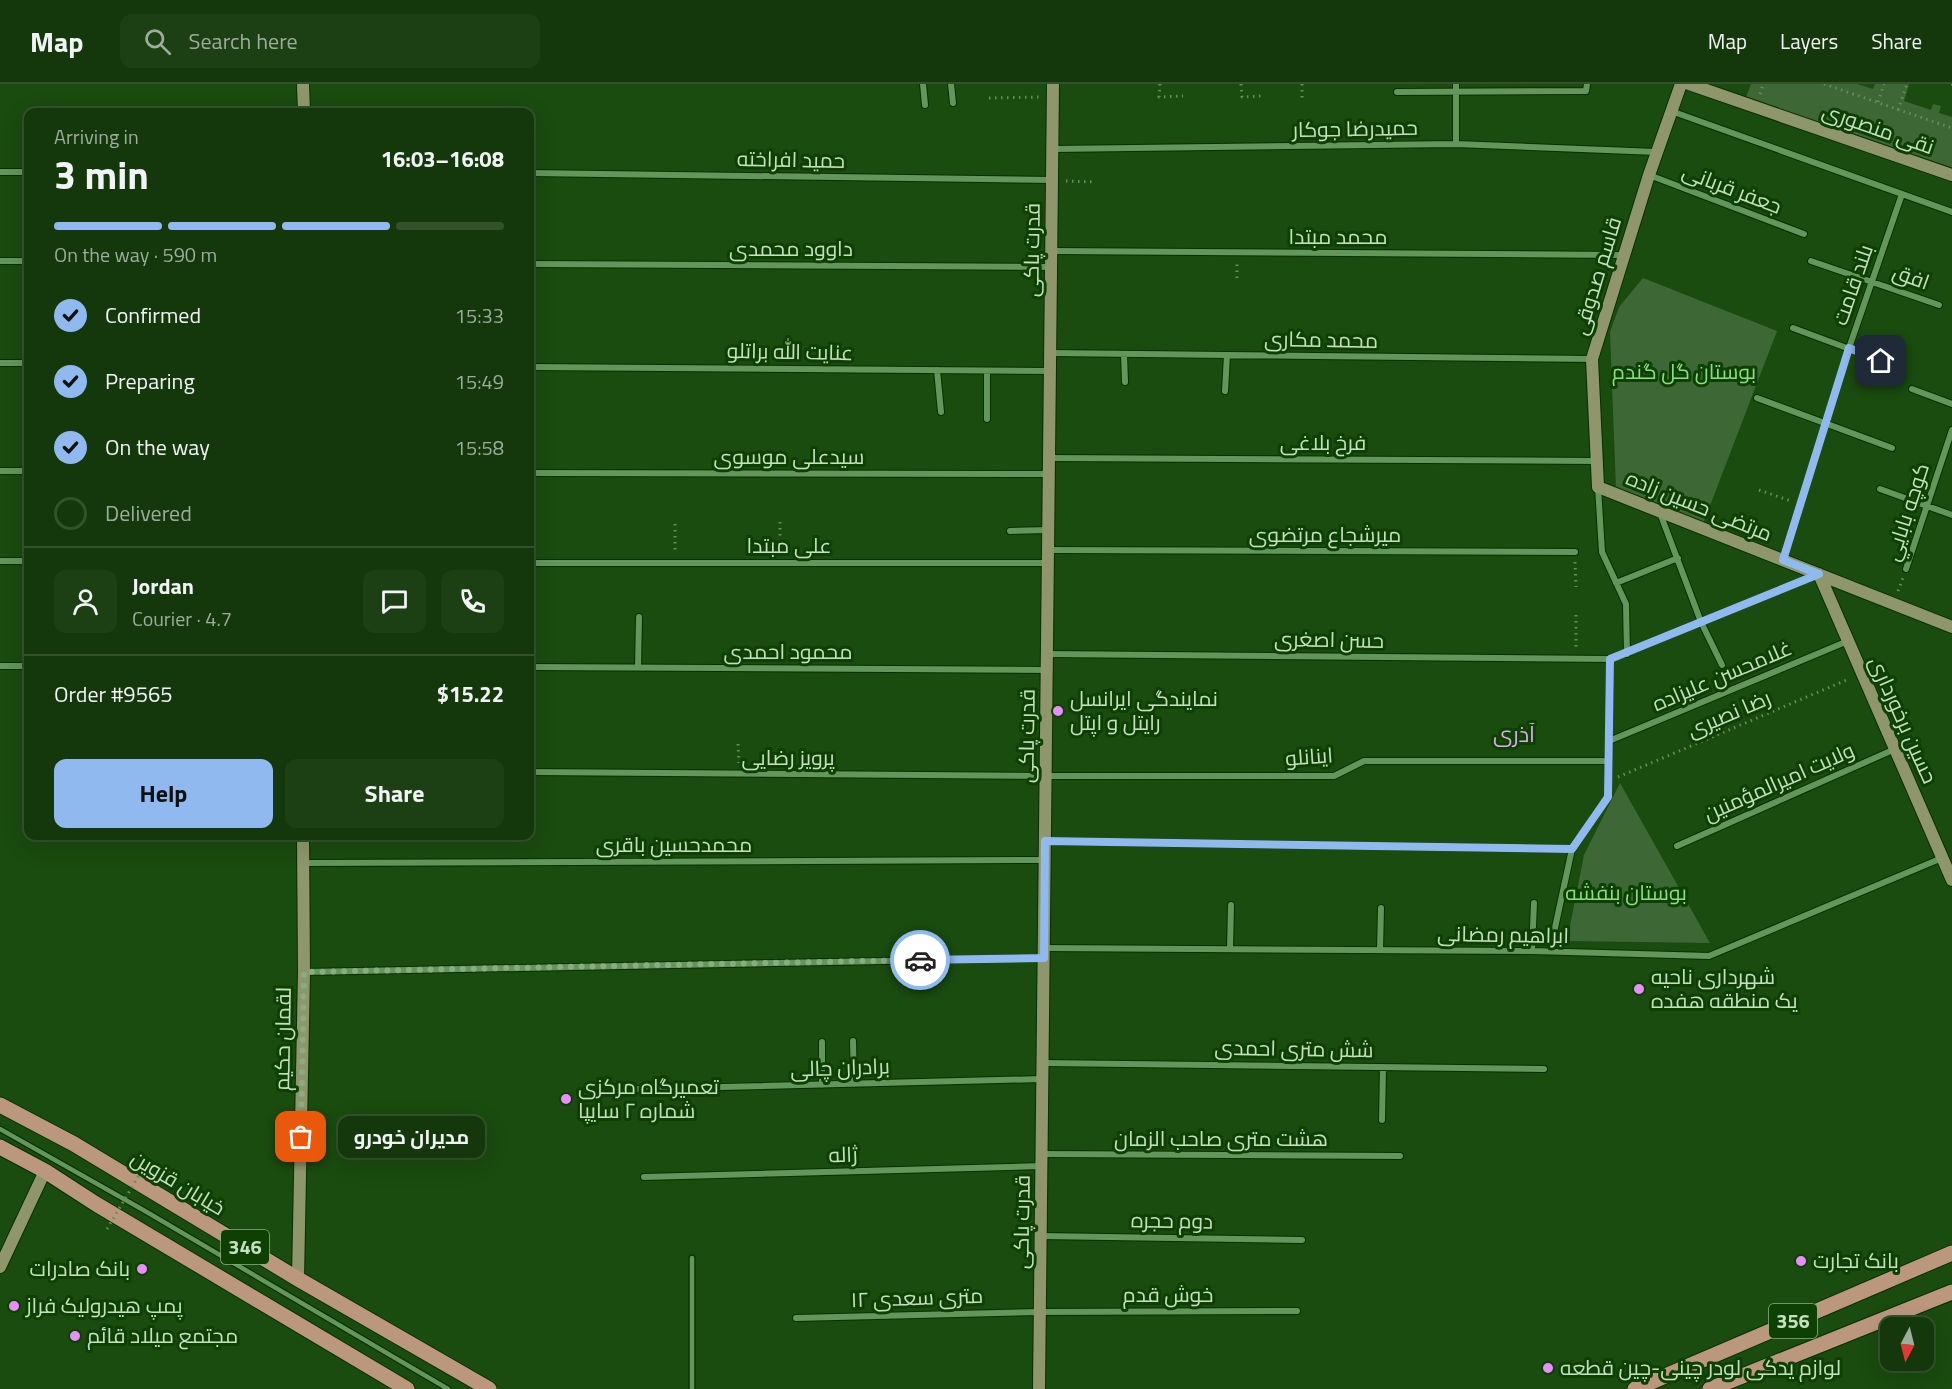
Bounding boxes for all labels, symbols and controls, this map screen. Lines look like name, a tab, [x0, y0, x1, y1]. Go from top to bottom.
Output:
search box	[120, 14, 540, 68]
text: Map	[30, 20, 84, 63]
text: Search here	[189, 24, 298, 58]
icon: search	[141, 25, 174, 58]
text: Map	[1708, 25, 1747, 57]
text: Layers	[1780, 25, 1838, 57]
text: Share	[1871, 25, 1922, 57]
street label: نقی منصوری	[1818, 94, 1939, 162]
street label: حمیدرضا جوکار	[1291, 111, 1418, 145]
text: Arriving in	[54, 121, 139, 152]
text: 16:03–16:08	[381, 142, 504, 176]
street label: حمید افراخته	[737, 142, 845, 176]
text: 3 min	[54, 145, 149, 204]
street label: جعفر قربانی	[1678, 154, 1787, 222]
street label: قدرت پاکی	[1014, 203, 1048, 297]
street label: قاسم صدوقی	[1563, 213, 1629, 339]
street label: محمد مبتدا	[1289, 220, 1387, 252]
street label: داوود محمدی	[729, 232, 853, 264]
text: On the way · 590 m	[54, 239, 217, 270]
street label: بلند قامت	[1823, 240, 1881, 329]
street label: افق	[1888, 255, 1934, 297]
text: Confirmed	[105, 298, 201, 332]
icon: check	[54, 299, 87, 332]
text: 15:33	[455, 300, 504, 331]
street label: محمد مکاری	[1264, 322, 1378, 356]
street label: عنایت الله براتلو	[727, 334, 853, 368]
pin	[1855, 335, 1906, 386]
icon: home	[1864, 344, 1897, 377]
park label: بوستان گل گندم	[1612, 355, 1756, 387]
text: Preparing	[105, 364, 195, 398]
icon: check	[54, 365, 87, 398]
text: 15:49	[455, 366, 504, 397]
street label: فرخ بلاغی	[1280, 426, 1366, 458]
text: On the way	[105, 430, 210, 464]
icon: check	[54, 431, 87, 464]
text: 15:58	[455, 432, 504, 463]
street label: سیدعلی موسوی	[714, 440, 864, 472]
street label: كوچه بابايي	[1875, 459, 1938, 565]
street label: مرتضی حسین زاده	[1621, 461, 1777, 549]
text: Delivered	[105, 496, 192, 530]
street label: میرشجاع مرتضوی	[1249, 518, 1401, 550]
street label: علی مبتدا	[747, 529, 831, 561]
text: Jordan	[132, 569, 194, 603]
button: person	[54, 570, 117, 633]
button: chat	[363, 570, 426, 633]
button: phone	[441, 570, 504, 633]
text: Courier · 4.7	[132, 603, 232, 634]
street label: حسن اصغری	[1274, 622, 1384, 656]
street label: غلامحسن علیزاده	[1647, 631, 1796, 719]
street label: محمود احمدی	[724, 635, 852, 667]
street label: حسین برخورداری	[1862, 651, 1946, 788]
text: Order #9565	[54, 677, 173, 711]
text: $15.22	[437, 677, 504, 711]
street label: رضا نصیری	[1682, 681, 1776, 745]
place label: نمایندگی ایرانسل رایتل و اپتل	[1070, 682, 1218, 738]
street label: قدرت پاکی	[1009, 689, 1043, 783]
marker: نمایندگی ایرانسل رایتل و اپتل	[1051, 704, 1065, 718]
district label: آذری	[1493, 717, 1535, 751]
street label: ولایت امیرالمؤمنین	[1698, 733, 1859, 829]
street label: اینانلو	[1284, 738, 1334, 774]
street label: پرویز رضایی	[742, 741, 835, 773]
button: Help	[54, 759, 273, 828]
button: Share	[285, 759, 504, 828]
street label: محمدحسین باقری	[596, 828, 752, 860]
park label: بوستان بنفشه	[1565, 876, 1687, 908]
street label: ابراهیم رمضانی	[1437, 917, 1569, 951]
courier	[890, 930, 950, 990]
icon: car	[904, 944, 937, 977]
place label: شهرداری ناحیه یک منطقه هفده	[1651, 960, 1798, 1016]
marker: شهرداری ناحیه یک منطقه هفده	[1632, 982, 1646, 996]
street label: لقمان حکیم	[265, 987, 299, 1091]
street label: شش متری احمدی	[1214, 1031, 1374, 1065]
street label: برادران چالی	[790, 1049, 890, 1085]
place label: تعمیرگاه مرکزی شماره ۲ سایپا	[578, 1070, 719, 1126]
marker: تعمیرگاه مرکزی شماره ۲ سایپا	[559, 1092, 573, 1106]
pin	[275, 1111, 326, 1162]
callout: مدیران خودرو	[337, 1116, 484, 1158]
icon: bag	[284, 1120, 317, 1153]
text: مدیران خودرو	[354, 1121, 469, 1152]
street label: هشت متری صاحب الزمان	[1114, 1122, 1328, 1154]
street label: ژاله	[828, 1137, 859, 1170]
street label: خیابان قزوین	[125, 1141, 232, 1223]
street label: قدرت پاکی	[1004, 1175, 1038, 1269]
street label: دوم حجره	[1131, 1203, 1213, 1237]
road number: 346	[221, 1230, 269, 1264]
place label: بانک تجارت	[1813, 1244, 1899, 1276]
place label: بانک صادرات	[29, 1252, 130, 1284]
marker: بانک تجارت	[1794, 1254, 1808, 1268]
marker: بانک صادرات	[135, 1262, 149, 1276]
street label: خوش قدم	[1123, 1278, 1213, 1310]
street label: ۱۲ متری سعدی	[850, 1279, 984, 1315]
place label: پمپ هیدرولیک فراز	[25, 1289, 183, 1321]
marker: پمپ هیدرولیک فراز	[7, 1299, 21, 1313]
road number: 356	[1769, 1304, 1817, 1338]
north arrow	[1880, 1317, 1934, 1371]
map controls	[1880, 1317, 1934, 1371]
place label: مجتمع میلاد قائم	[87, 1319, 238, 1351]
marker: مجتمع میلاد قائم	[68, 1329, 82, 1343]
place label: لوازم یدکی لودر چینی-چین قطعه	[1560, 1351, 1841, 1383]
marker: لوازم یدکی لودر چینی-چین قطعه	[1541, 1361, 1555, 1375]

